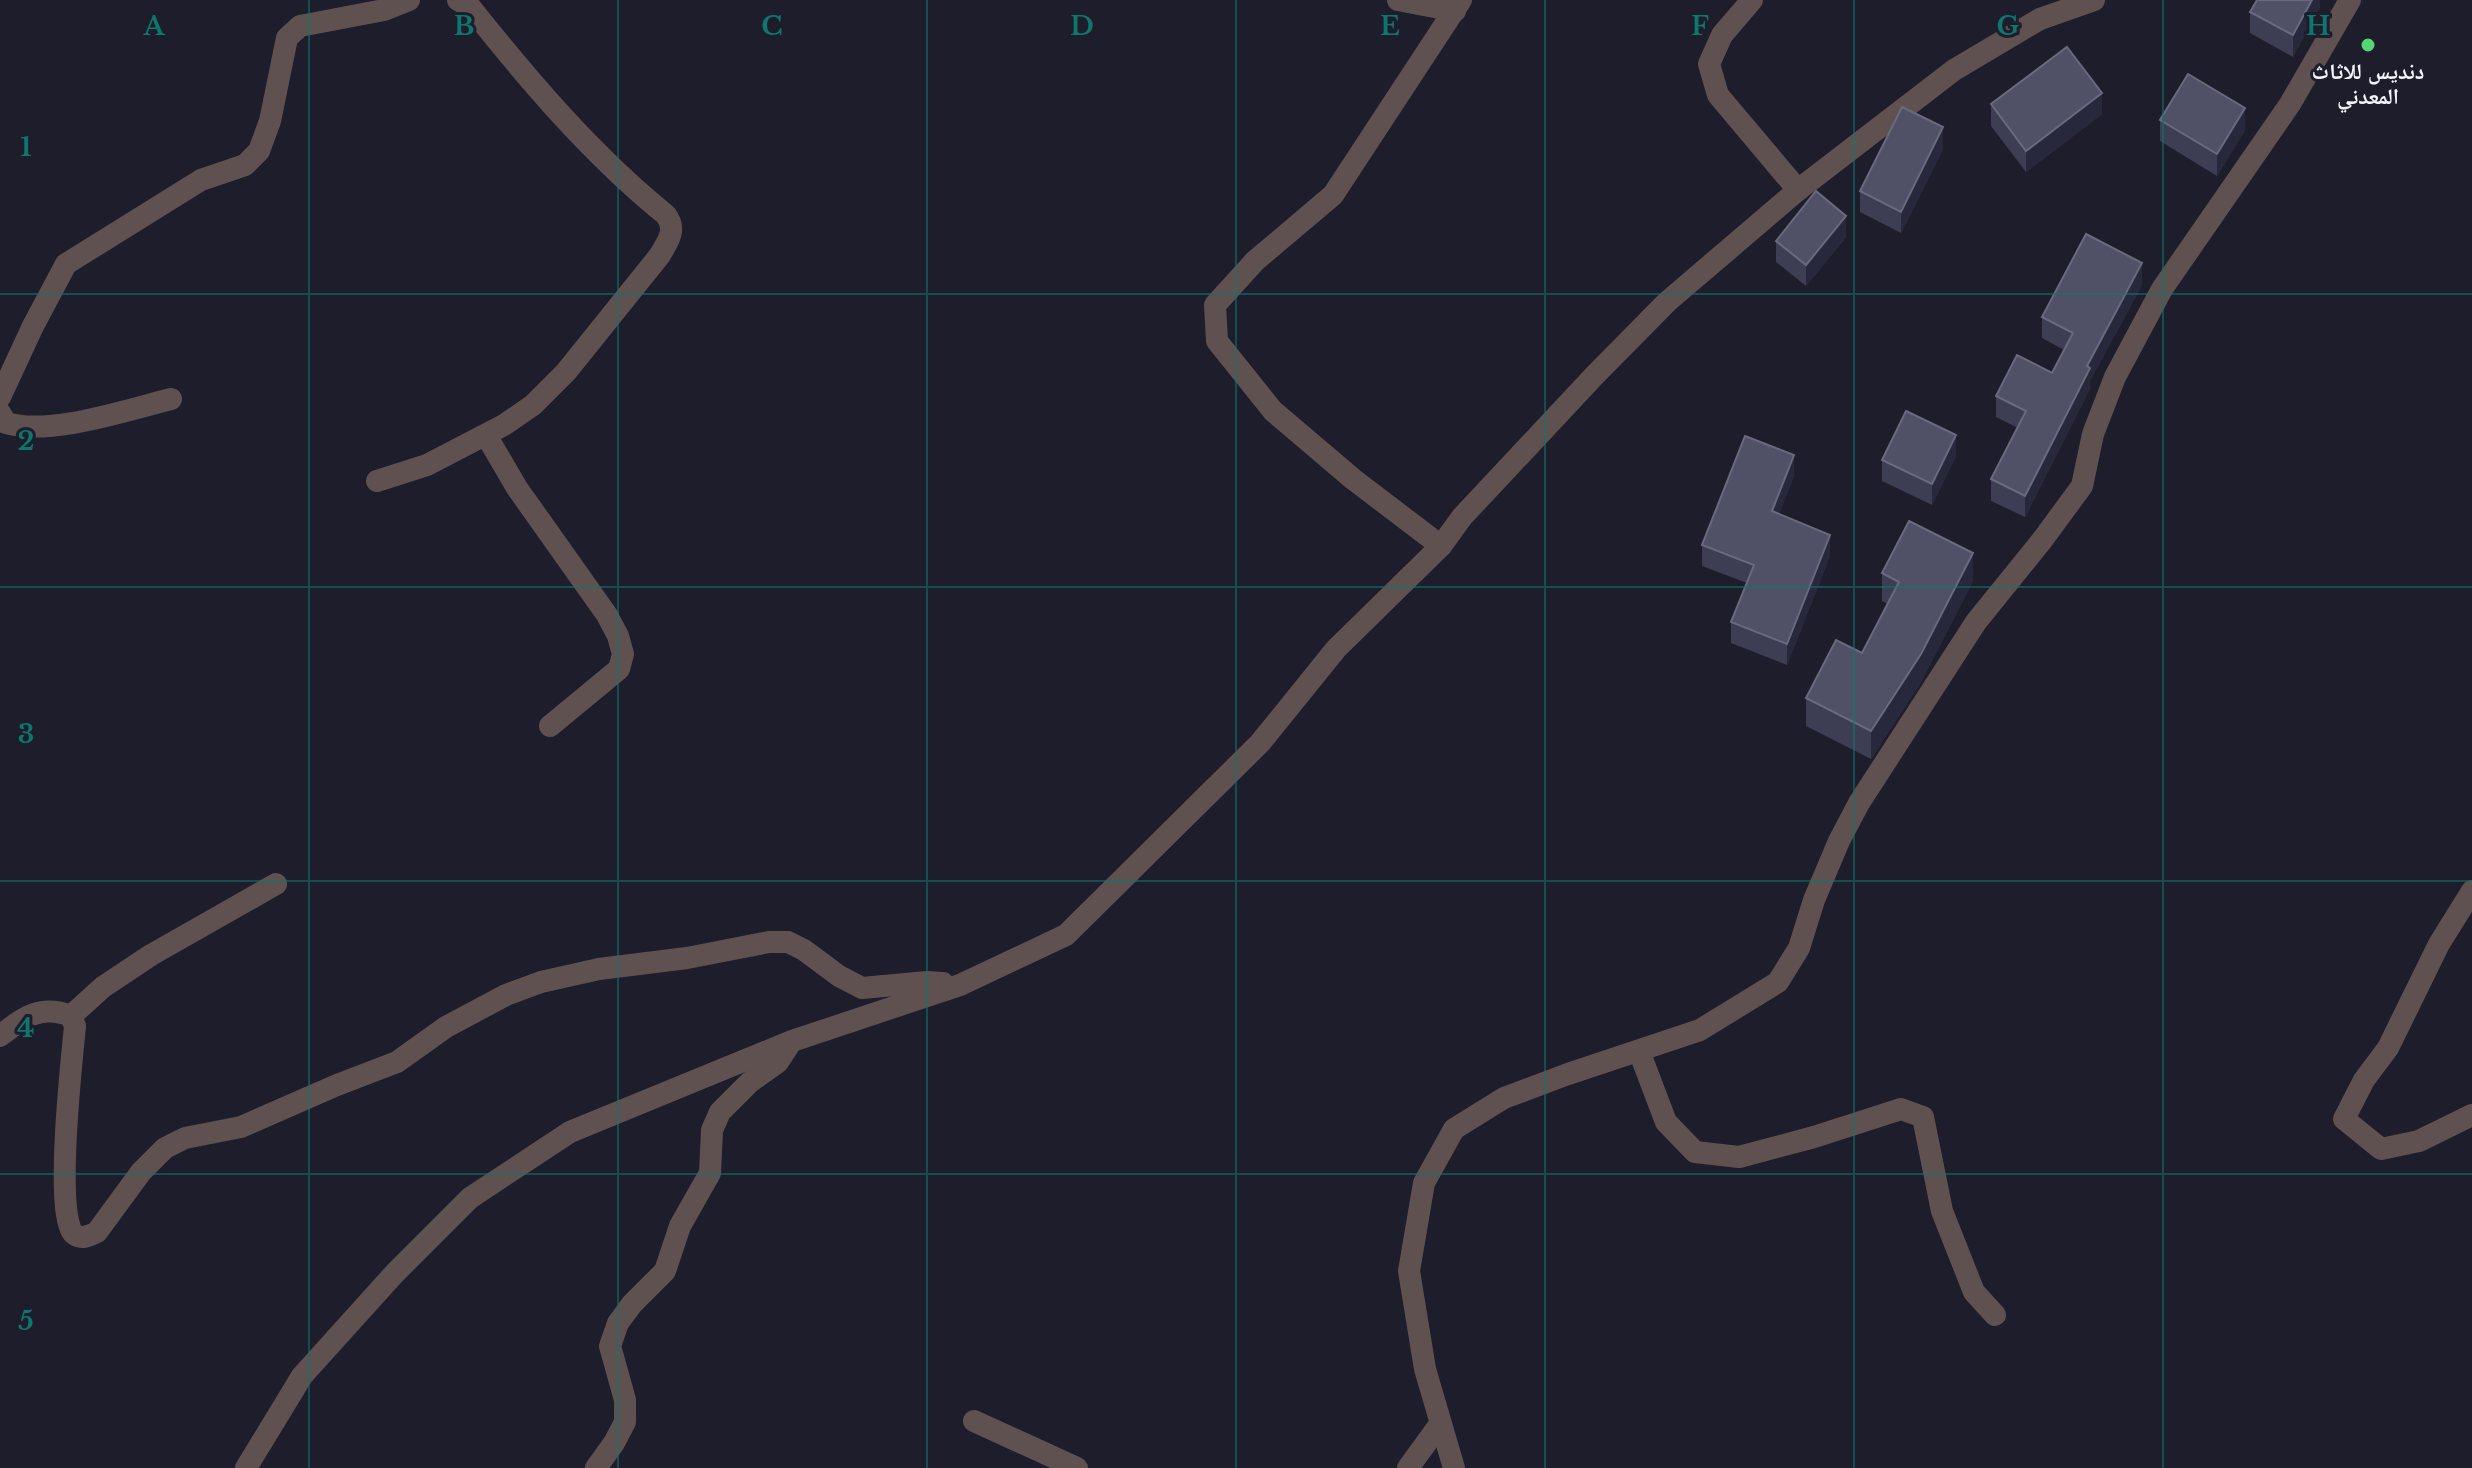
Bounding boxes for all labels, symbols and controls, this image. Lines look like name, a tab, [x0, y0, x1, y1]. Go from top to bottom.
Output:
text: A	[142, 10, 165, 42]
text: B	[454, 10, 474, 42]
text: C	[761, 10, 783, 42]
text: D	[1070, 10, 1094, 42]
text: E	[1380, 10, 1400, 42]
text: F	[1691, 10, 1709, 42]
text: G	[1997, 10, 2020, 42]
text: H	[2306, 10, 2330, 42]
marker: دنديس للاثاث المعدني	[2359, 36, 2377, 54]
place label: دنديس للاثاث المعدني	[2312, 58, 2424, 113]
text: 1	[20, 131, 32, 163]
text: 2	[18, 425, 34, 457]
text: 3	[18, 718, 34, 750]
text: 4	[17, 1012, 35, 1044]
text: 5	[18, 1305, 34, 1337]

